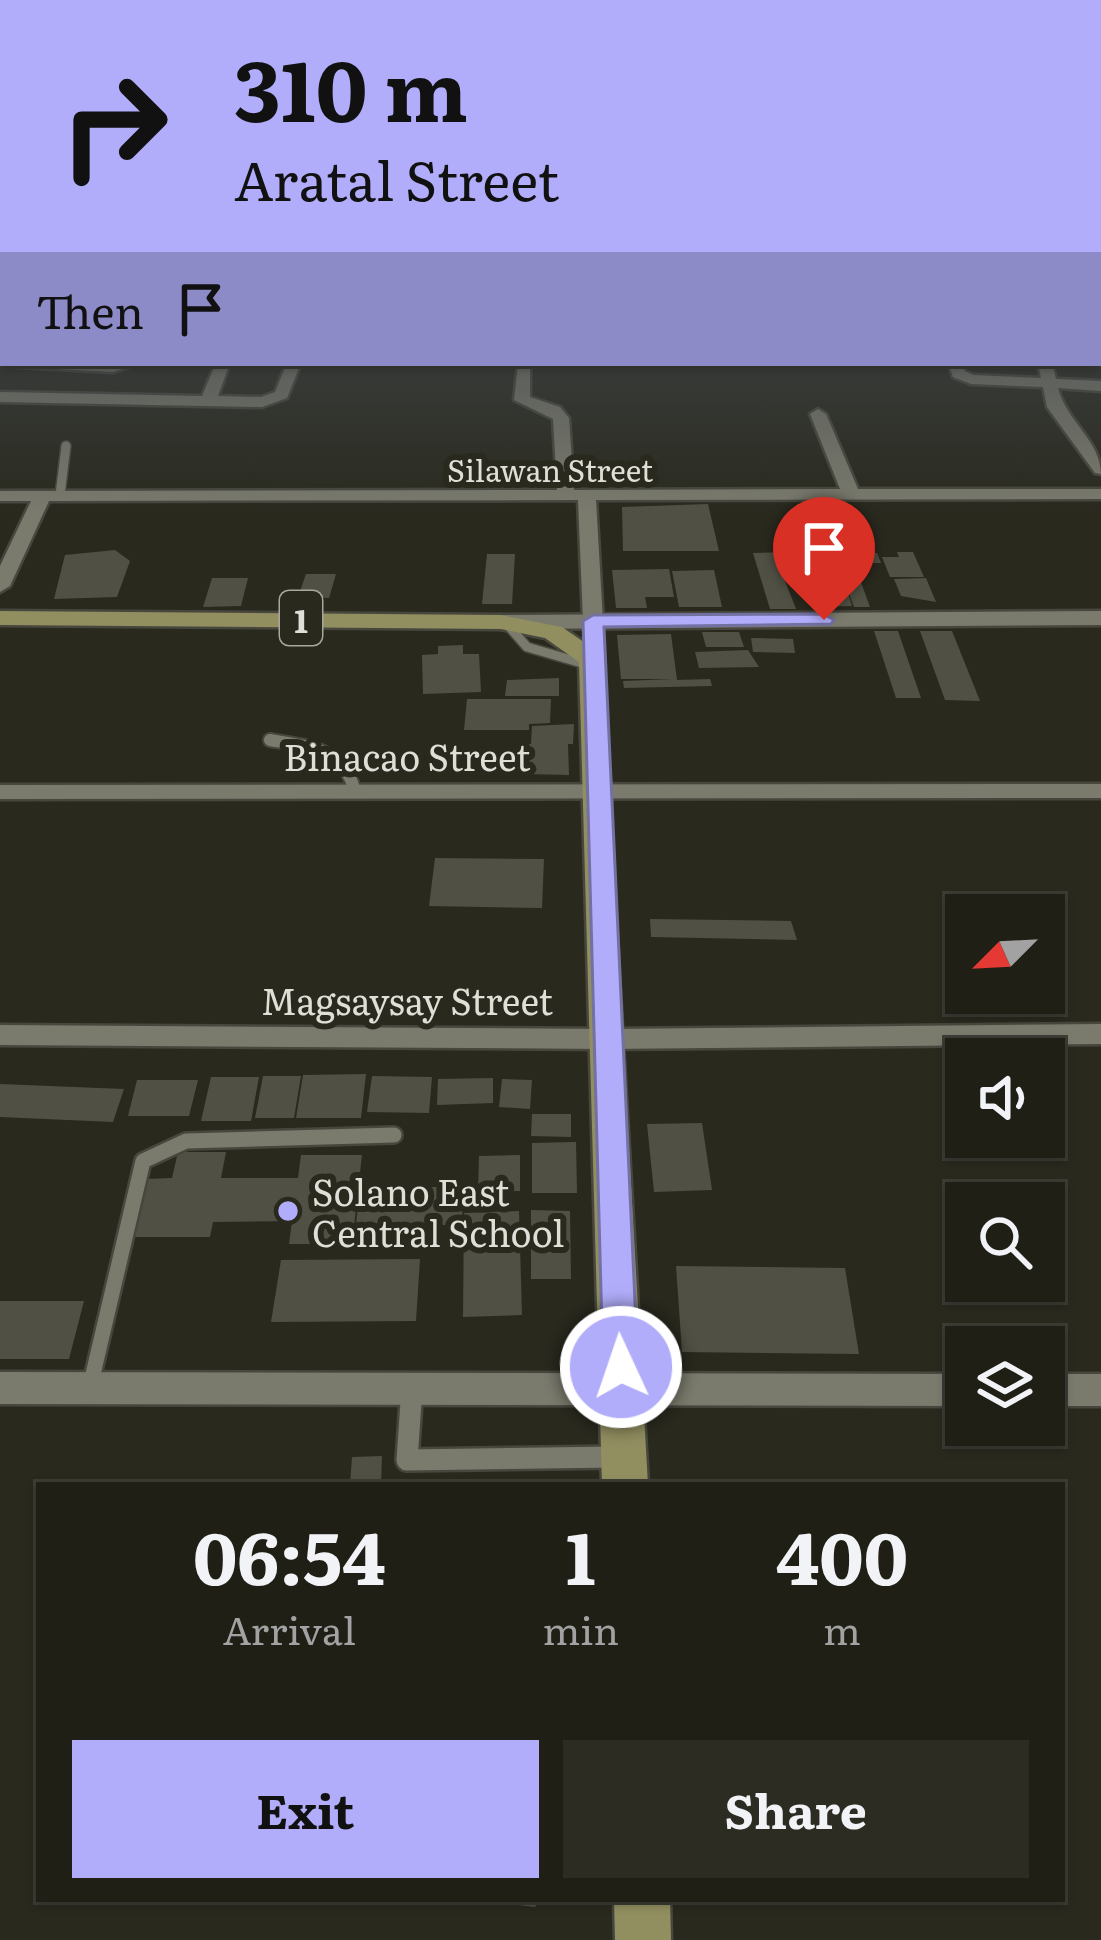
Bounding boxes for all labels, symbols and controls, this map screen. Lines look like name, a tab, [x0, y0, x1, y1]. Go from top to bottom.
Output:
text: 310 m	[234, 23, 468, 148]
icon: right	[36, 48, 192, 204]
text: Aratal Street	[234, 137, 559, 218]
text: Then	[36, 276, 144, 343]
icon: arrive	[168, 276, 234, 342]
street label: Silawan Street	[447, 447, 653, 491]
pin	[773, 497, 875, 620]
icon: arrive	[791, 515, 857, 581]
road number: 1	[280, 591, 322, 645]
street label: Binacao Street	[283, 729, 531, 782]
north arrow	[945, 894, 1065, 1014]
map controls	[945, 894, 1065, 1446]
street label: Magsaysay Street	[261, 973, 554, 1026]
button: sound	[945, 1038, 1065, 1158]
place label: Solano East Central School	[312, 1164, 564, 1258]
button: search	[945, 1182, 1065, 1302]
marker: Solano East Central School	[275, 1198, 301, 1224]
position arrow	[558, 1304, 684, 1430]
button: layers	[945, 1326, 1065, 1446]
text: 06:54	[193, 1500, 386, 1607]
text: 1	[566, 1500, 596, 1607]
text: 400	[776, 1500, 908, 1607]
text: Arrival	[223, 1599, 356, 1657]
text: min	[542, 1599, 619, 1657]
text: m	[823, 1599, 861, 1657]
button: Exit	[72, 1740, 539, 1878]
button: Share	[563, 1740, 1029, 1878]

